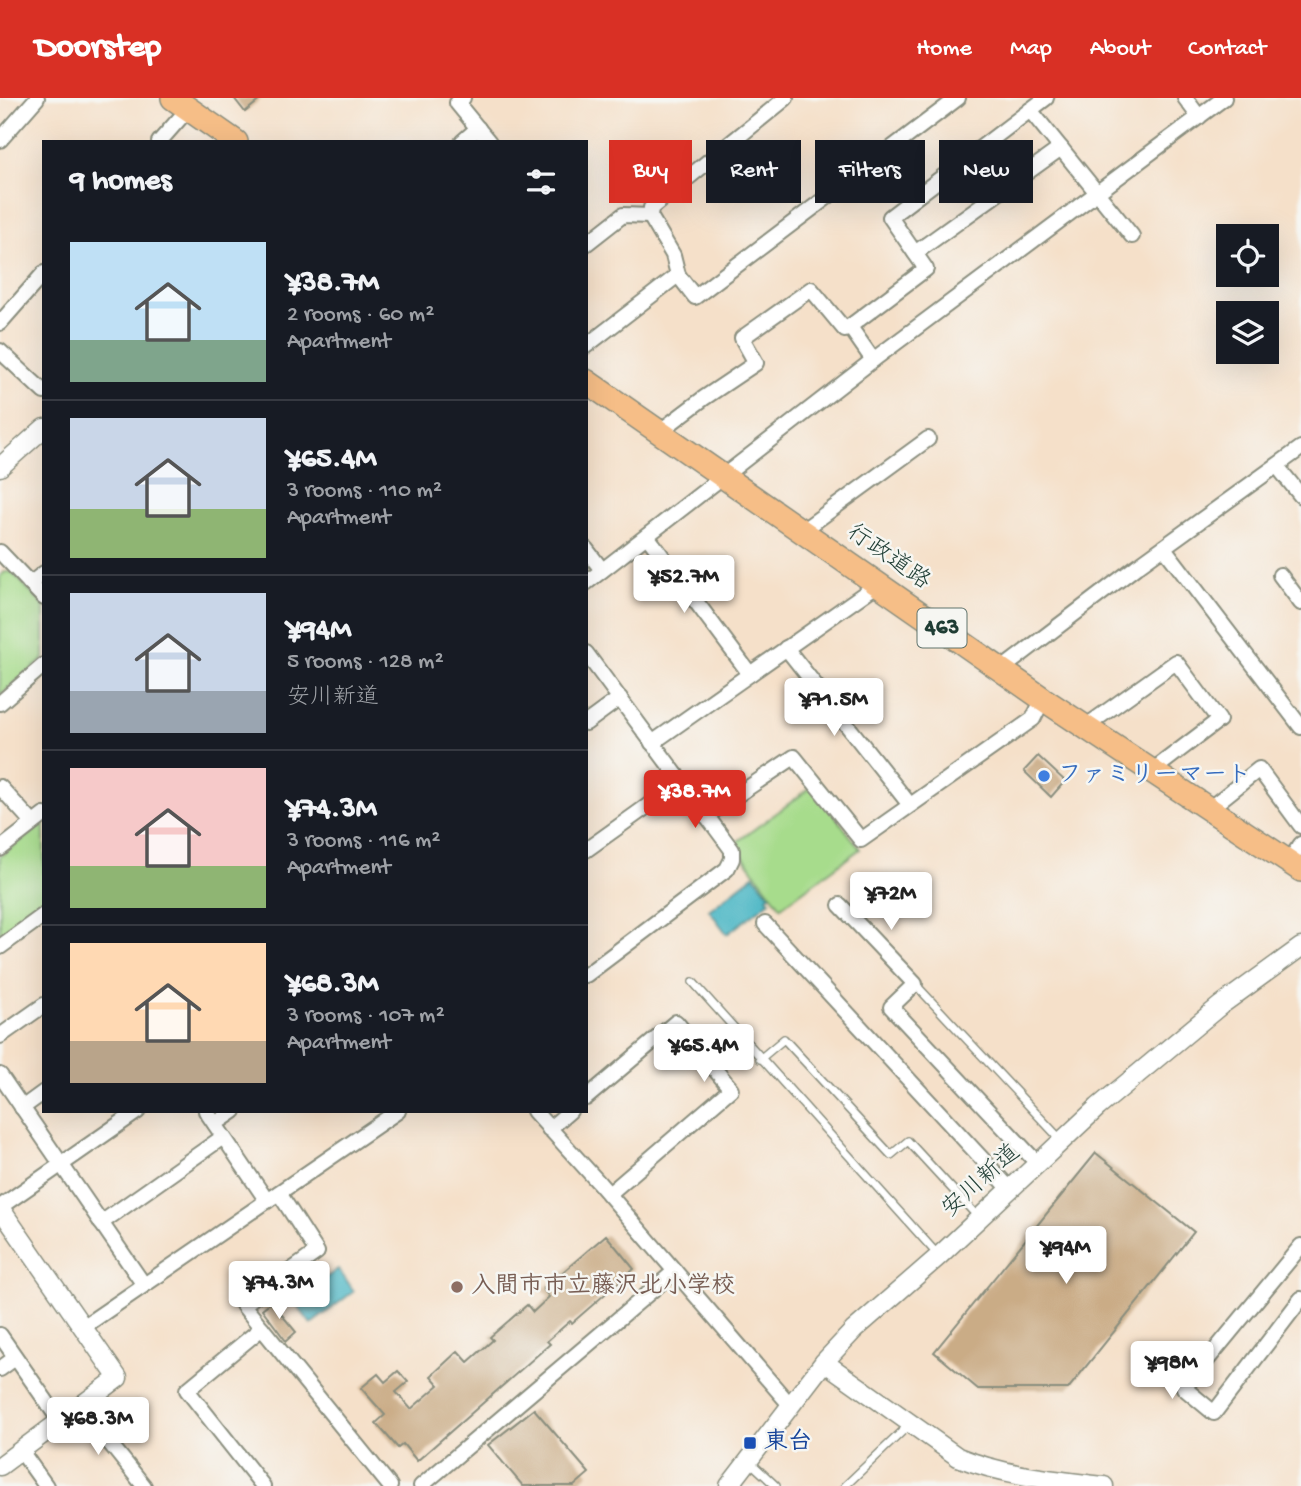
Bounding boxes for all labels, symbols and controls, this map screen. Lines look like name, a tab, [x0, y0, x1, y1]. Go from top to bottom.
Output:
text: Doorstep	[35, 30, 161, 68]
text: Home	[916, 35, 972, 64]
text: Map	[1010, 35, 1052, 64]
text: About	[1090, 35, 1150, 64]
text: Contact	[1188, 35, 1266, 64]
chip: Buy	[609, 140, 692, 203]
chip: Rent	[706, 140, 801, 203]
chip: Filters	[815, 140, 925, 203]
chip: New	[939, 140, 1033, 203]
icon: filters	[522, 163, 560, 201]
text: 9 homes	[70, 165, 172, 200]
map controls	[1216, 224, 1279, 364]
button: locate	[1216, 224, 1279, 287]
text: ¥38.7M	[287, 267, 379, 302]
icon: home	[126, 270, 210, 354]
button: layers	[1216, 301, 1279, 364]
text: 2 rooms · 60 m²	[287, 302, 434, 329]
text: Apartment	[287, 329, 391, 356]
text: ¥65.4M	[287, 443, 376, 478]
icon: home	[126, 446, 210, 530]
text: 3 rooms · 110 m²	[287, 478, 442, 505]
text: Apartment	[287, 505, 391, 532]
street label: 行政道路	[840, 518, 936, 597]
pin: ¥52.7M	[627, 556, 741, 615]
text: ¥52.7M	[649, 564, 719, 591]
road number: 463	[918, 608, 967, 648]
text: ¥94M	[287, 614, 351, 649]
icon: home	[126, 621, 210, 705]
text: 5 rooms · 128 m²	[287, 649, 444, 676]
pin: ¥71.5M	[777, 678, 891, 738]
text: 安川新道	[287, 685, 379, 712]
text: ¥71.5M	[800, 687, 868, 714]
place label: ファミリーマート	[1058, 762, 1251, 791]
marker: ファミリーマート	[1036, 768, 1052, 784]
pin: ¥38.7M	[638, 770, 752, 830]
text: ¥38.7M	[660, 779, 730, 806]
text: ¥74.3M	[287, 793, 377, 828]
icon: home	[126, 796, 210, 880]
text: 3 rooms · 116 m²	[287, 828, 440, 855]
text: Apartment	[287, 855, 391, 882]
pin: ¥72M	[850, 872, 932, 932]
text: ¥72M	[866, 881, 916, 908]
text: ¥68.3M	[287, 968, 378, 1003]
icon: home	[126, 971, 210, 1055]
text: 3 rooms · 107 m²	[287, 1003, 445, 1030]
pin: ¥65.4M	[647, 1024, 761, 1084]
text: Apartment	[287, 1030, 391, 1057]
text: ¥65.4M	[670, 1033, 738, 1060]
street label: 安川新道	[936, 1138, 1027, 1225]
pin: ¥94M	[1025, 1226, 1107, 1286]
text: ¥94M	[1041, 1235, 1091, 1262]
pin: ¥74.3M	[222, 1262, 336, 1321]
text: ¥74.3M	[245, 1270, 313, 1297]
place label: 入間市市立藤沢北小学校	[471, 1272, 735, 1302]
marker: 入間市市立藤沢北小学校	[449, 1279, 465, 1295]
pin: ¥98M	[1131, 1342, 1213, 1401]
text: ¥98M	[1147, 1350, 1197, 1377]
pin: ¥68.3M	[41, 1398, 155, 1457]
text: ¥68.3M	[63, 1406, 133, 1433]
place label: 東台	[764, 1428, 812, 1458]
marker: 東台	[742, 1435, 758, 1451]

